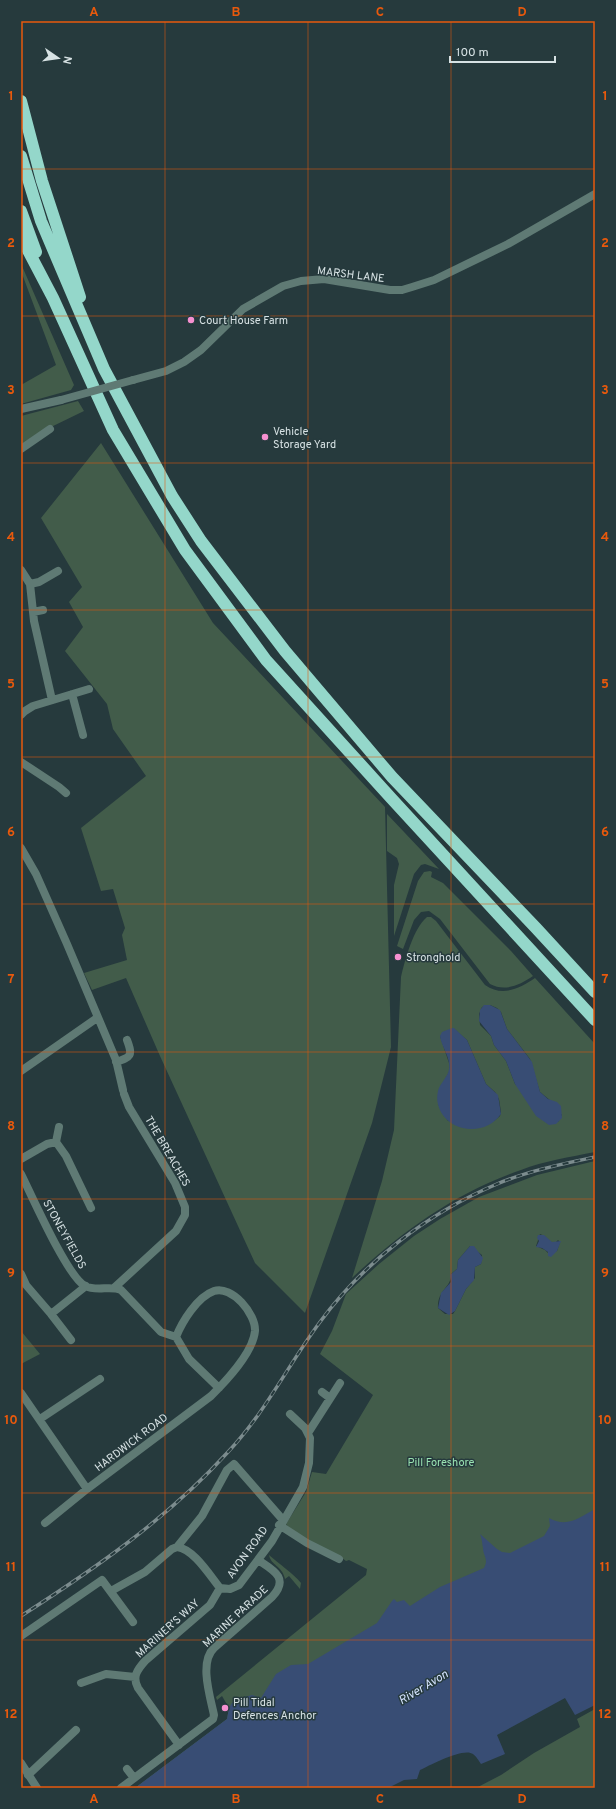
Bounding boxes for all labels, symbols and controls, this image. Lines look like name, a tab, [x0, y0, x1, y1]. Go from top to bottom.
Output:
text: A	[89, 5, 99, 21]
text: B	[232, 5, 241, 21]
text: C	[376, 5, 384, 21]
text: D	[517, 5, 527, 21]
north arrow	[38, 38, 78, 78]
scale bar	[450, 38, 555, 64]
text: 100 m	[456, 45, 489, 61]
text: N	[59, 55, 74, 65]
text: 1	[8, 89, 14, 105]
text: 1	[602, 89, 608, 105]
text: 2	[7, 236, 15, 252]
text: 2	[601, 236, 609, 252]
street label: MARSH LANE	[316, 264, 385, 286]
place label: Court House Farm	[199, 314, 288, 328]
marker: Court House Farm	[186, 315, 196, 325]
text: 3	[7, 383, 15, 399]
text: 3	[601, 383, 609, 399]
place label: Vehicle Storage Yard	[273, 425, 336, 452]
marker: Vehicle Storage Yard	[260, 432, 270, 442]
text: 4	[7, 530, 15, 546]
text: 4	[601, 530, 609, 546]
text: 5	[7, 677, 15, 693]
text: 5	[601, 677, 609, 693]
text: 6	[7, 825, 15, 841]
text: 6	[601, 825, 609, 841]
place label: Stronghold	[406, 951, 460, 965]
marker: Stronghold	[393, 952, 403, 962]
text: 7	[8, 972, 15, 988]
text: 7	[602, 972, 609, 988]
street label: THE BREACHES	[141, 1114, 193, 1189]
text: 8	[7, 1119, 15, 1135]
text: 8	[601, 1119, 609, 1135]
street label: STONEYFIELDS	[39, 1197, 89, 1272]
text: 9	[7, 1266, 15, 1282]
text: 9	[601, 1266, 609, 1282]
street label: HARDWICK ROAD	[92, 1411, 171, 1475]
text: 10	[4, 1413, 18, 1429]
text: 10	[598, 1413, 612, 1429]
park label: Pill Foreshore	[408, 1456, 474, 1470]
street label: AVON ROAD	[224, 1524, 272, 1582]
text: 11	[6, 1560, 16, 1576]
text: 11	[600, 1560, 610, 1576]
street label: MARINE PARADE	[200, 1583, 271, 1651]
street label: MARINER'S WAY	[133, 1596, 203, 1661]
water label: River Avon	[396, 1667, 452, 1709]
place label: Pill Tidal Defences Anchor	[233, 1696, 317, 1723]
marker: Pill Tidal Defences Anchor	[220, 1703, 230, 1713]
text: 12	[4, 1707, 18, 1723]
text: 12	[598, 1707, 612, 1723]
text: A	[89, 1792, 99, 1808]
text: B	[232, 1792, 241, 1808]
text: C	[376, 1792, 384, 1808]
text: D	[517, 1792, 527, 1808]

